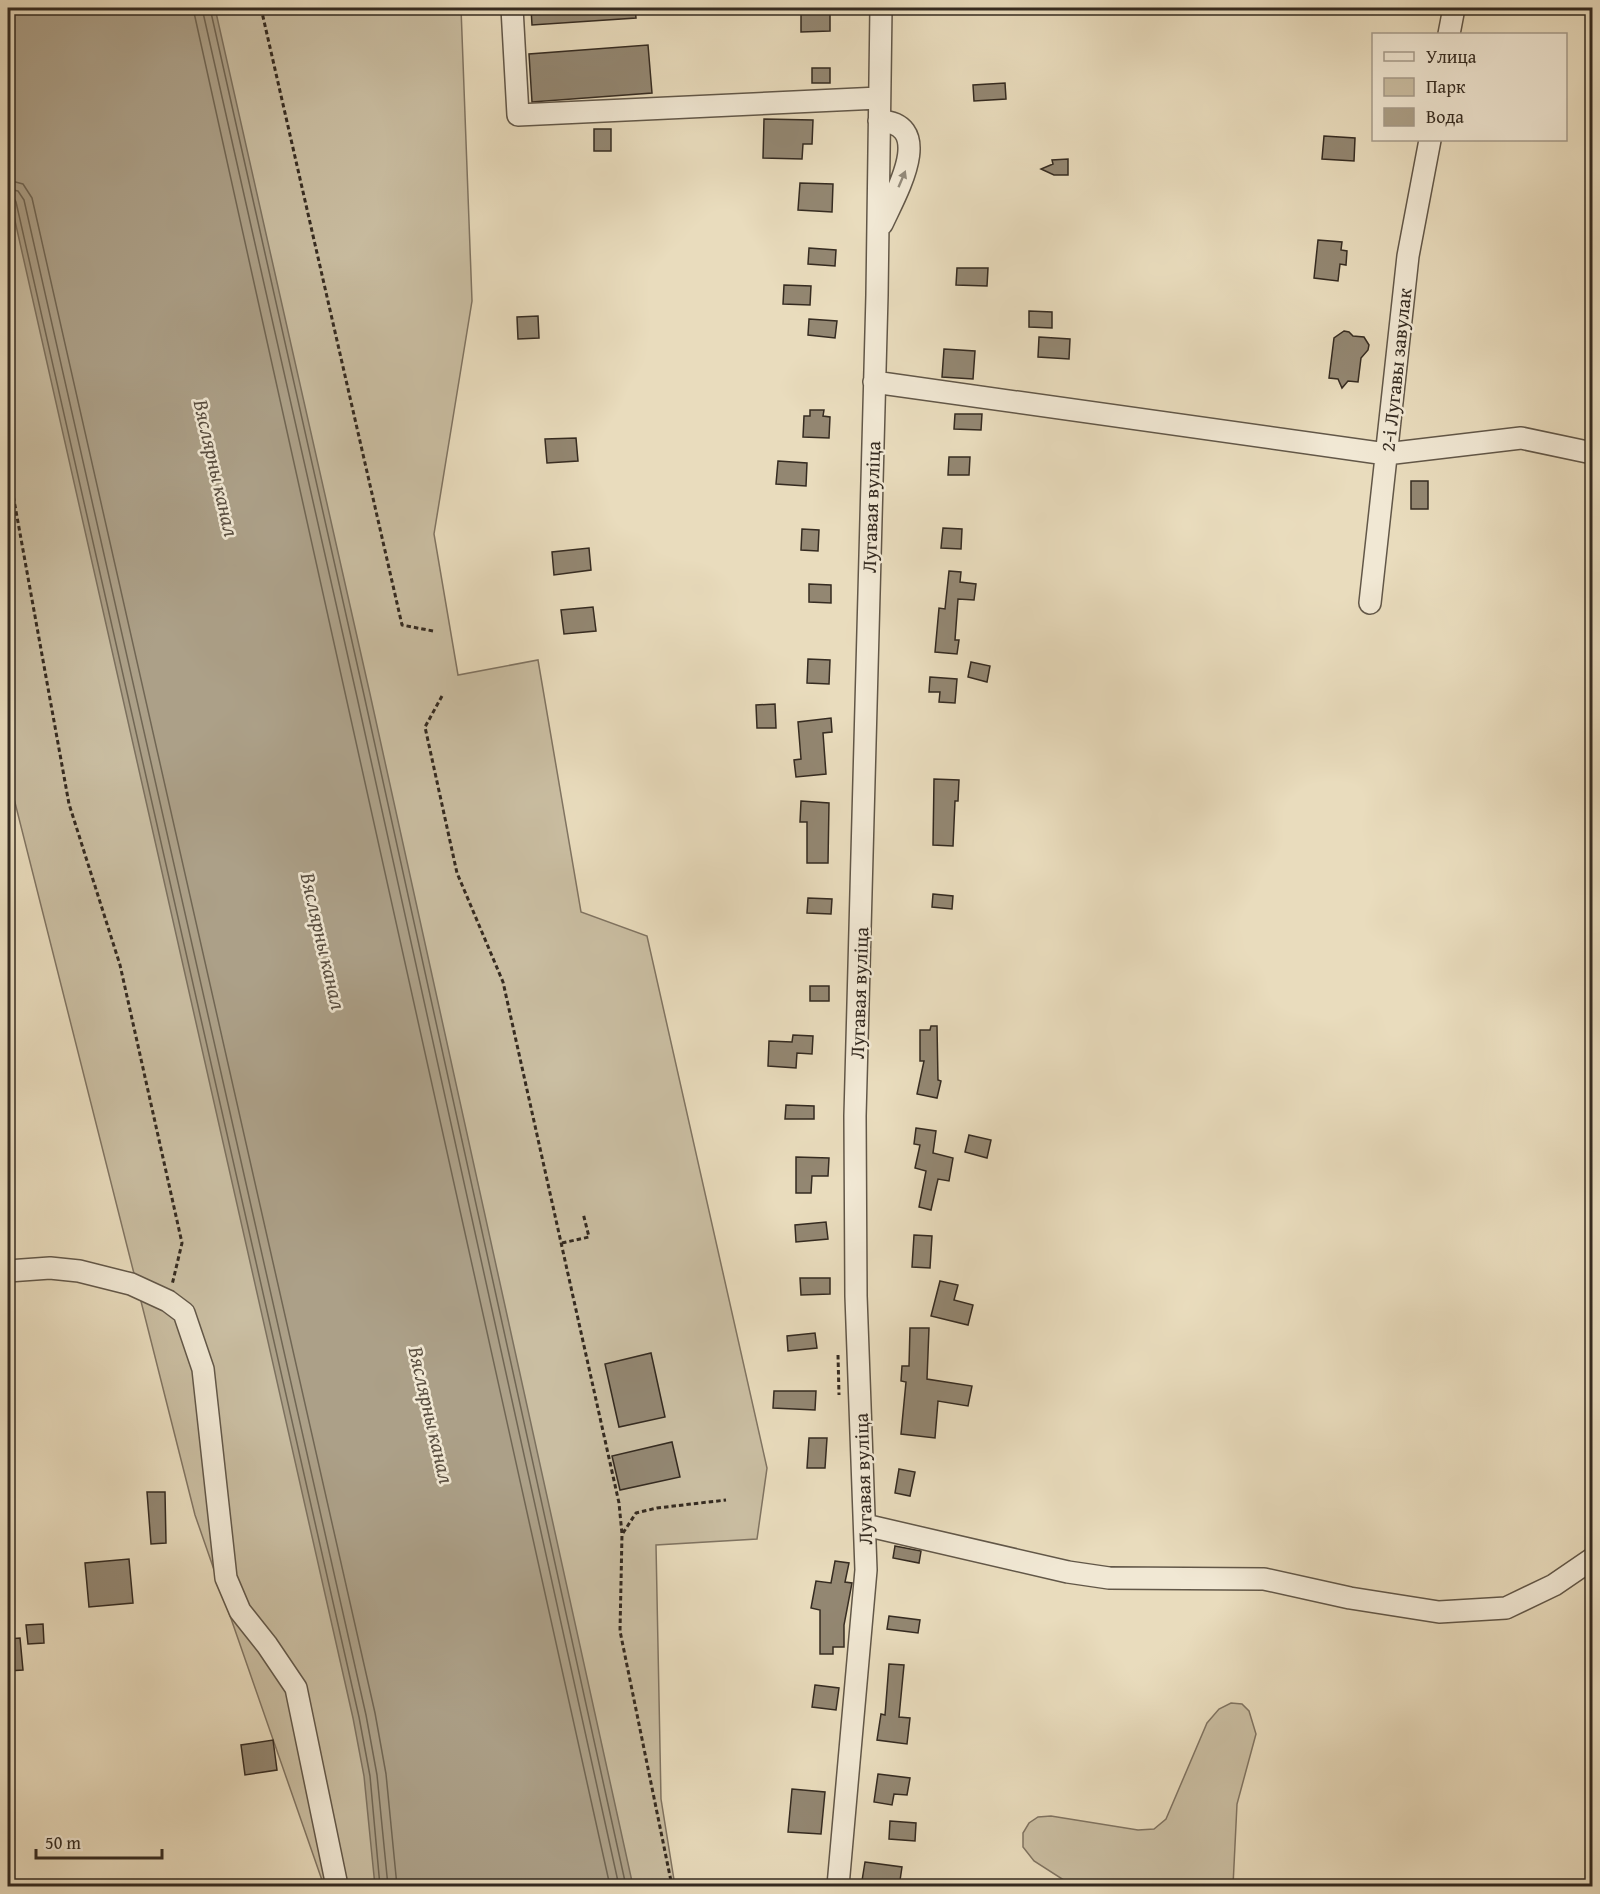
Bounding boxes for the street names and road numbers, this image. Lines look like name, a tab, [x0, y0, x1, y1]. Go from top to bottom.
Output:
street label: 2-і Лугавы завулак	[1372, 286, 1419, 453]
street label: Лугавая вуліца	[854, 440, 887, 574]
street label: Лугавая вуліца	[842, 926, 875, 1060]
street label: Лугавая вуліца	[846, 1412, 879, 1546]

